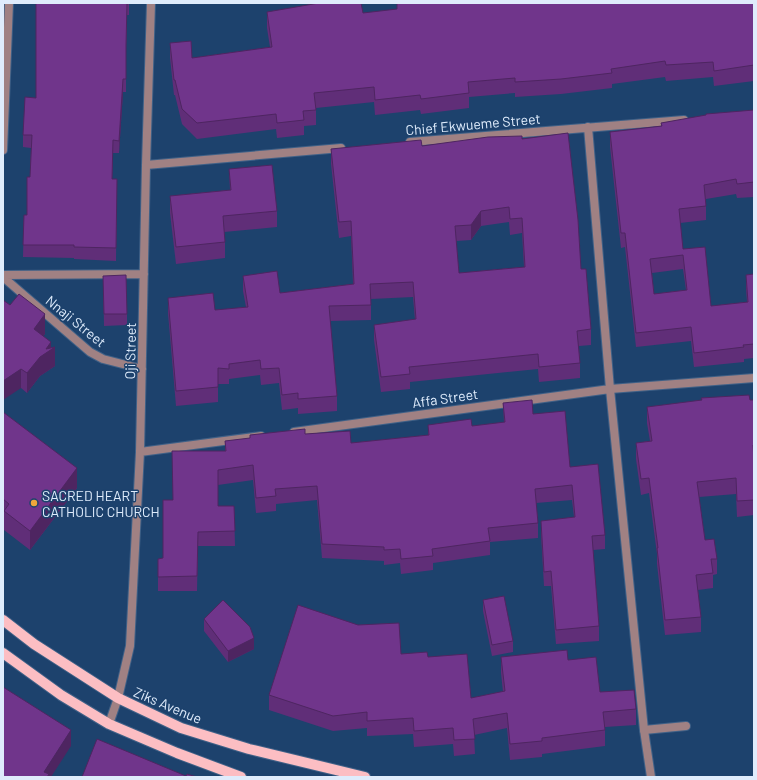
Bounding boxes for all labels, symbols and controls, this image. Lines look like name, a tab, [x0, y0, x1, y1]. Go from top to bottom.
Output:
street label: Chief Ekwueme Street	[405, 110, 541, 138]
street label: Nnaji Street	[43, 292, 109, 350]
street label: Oji Street	[121, 322, 139, 380]
street label: Affa Street	[411, 385, 479, 411]
place label: SACRED HEART CATHOLIC CHURCH	[42, 487, 160, 520]
marker: SACRED HEART CATHOLIC CHURCH	[29, 498, 39, 508]
street label: Ziks Avenue	[131, 683, 205, 727]

